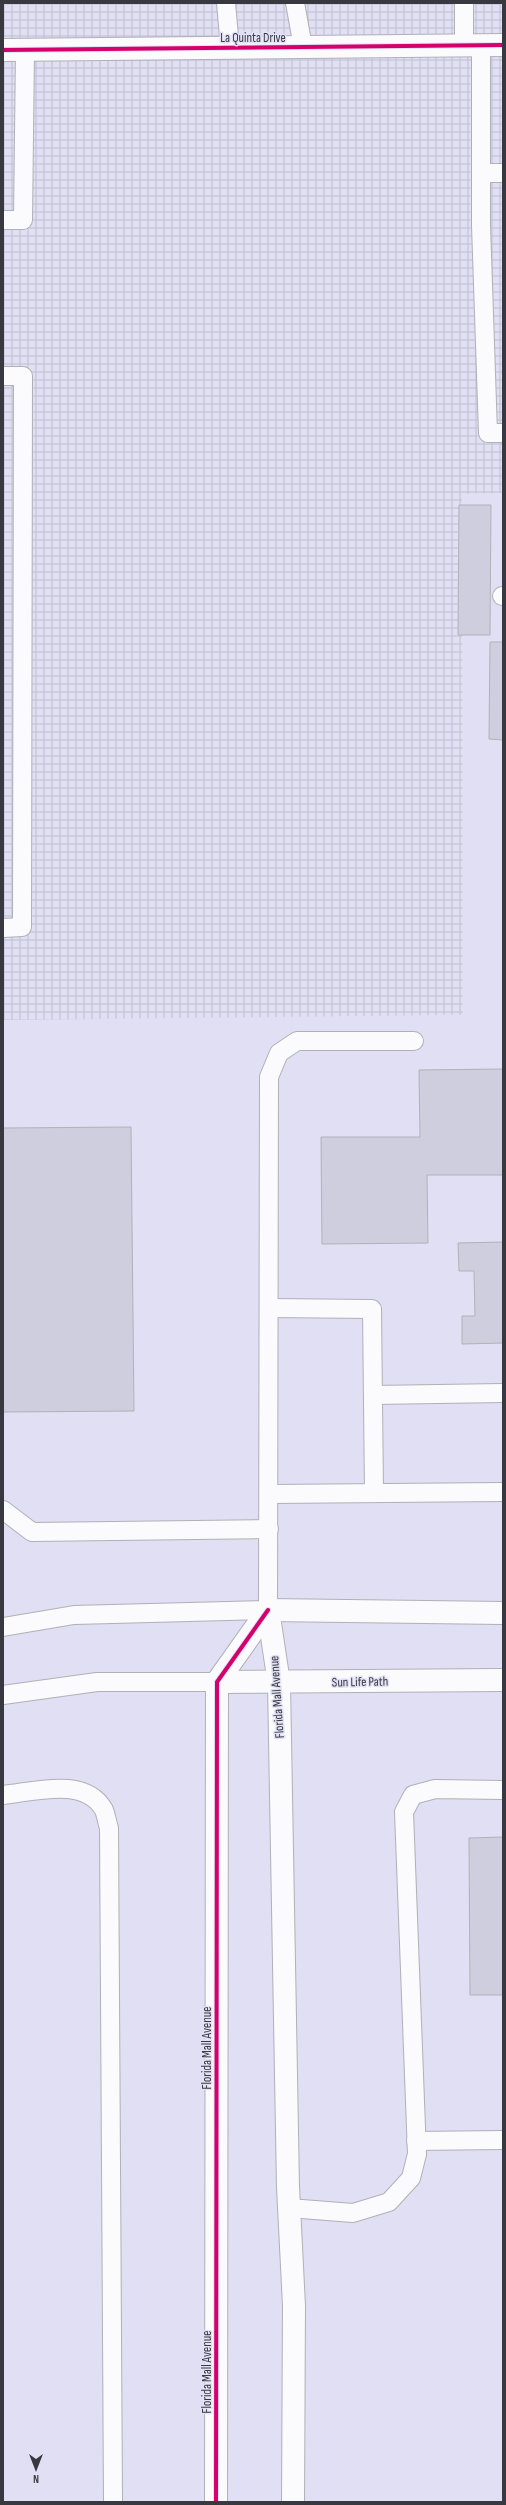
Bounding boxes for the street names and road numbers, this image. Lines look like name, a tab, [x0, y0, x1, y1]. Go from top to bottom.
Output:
street label: La Quinta Drive	[220, 30, 286, 46]
street label: Florida Mall Avenue	[266, 1655, 288, 1739]
street label: Sun Life Path	[332, 1674, 388, 1690]
street label: Florida Mall Avenue	[199, 2007, 215, 2089]
street label: Florida Mall Avenue	[199, 2331, 215, 2413]

